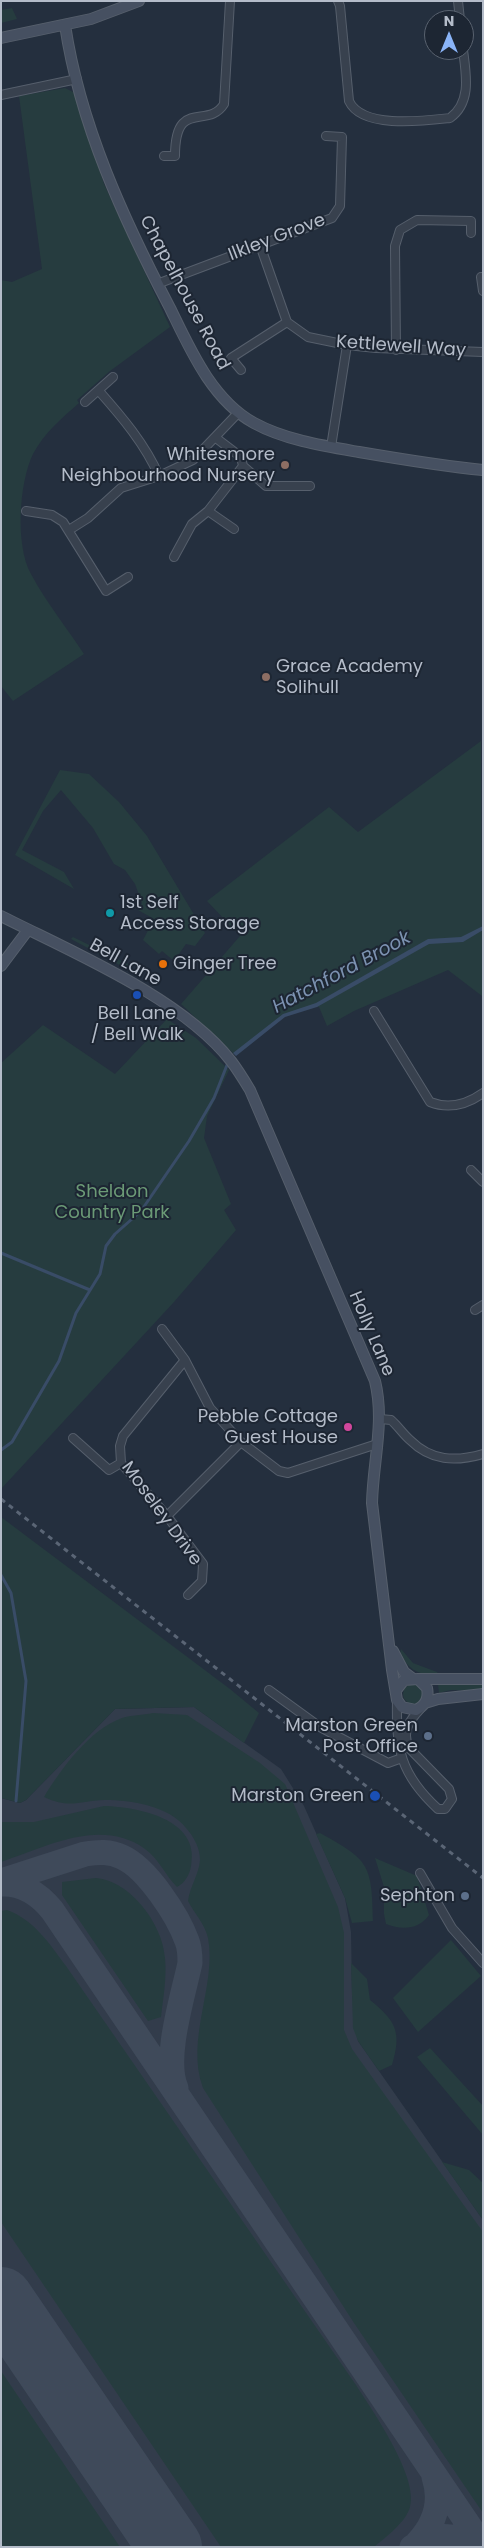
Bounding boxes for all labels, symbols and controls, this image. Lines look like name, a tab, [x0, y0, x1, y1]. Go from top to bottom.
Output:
north arrow	[424, 10, 474, 60]
text: N	[444, 11, 454, 31]
street label: Ilkley Grove	[225, 210, 329, 266]
street label: Chapelhouse Road	[134, 212, 234, 374]
street label: Kettlewell Way	[335, 332, 467, 362]
place label: Whitesmore Neighbourhood Nursery	[61, 444, 275, 486]
marker: Whitesmore Neighbourhood Nursery	[279, 459, 291, 471]
place label: Grace Academy Solihull	[276, 656, 423, 699]
marker: Grace Academy Solihull	[260, 671, 272, 683]
place label: 1st Self Access Storage	[120, 892, 260, 934]
marker: 1st Self Access Storage	[104, 907, 116, 919]
water label: Hatchford Brook	[269, 927, 415, 1019]
street label: Bell Lane	[85, 935, 165, 991]
place label: Ginger Tree	[173, 953, 277, 975]
marker: Ginger Tree	[157, 958, 169, 970]
marker: Bell Lane / Bell Walk	[131, 989, 143, 1001]
place label: Bell Lane / Bell Walk	[91, 1003, 183, 1046]
park label: Sheldon Country Park	[54, 1181, 170, 1224]
street label: Holly Lane	[343, 1288, 399, 1380]
place label: Pebble Cottage Guest House	[198, 1406, 338, 1448]
marker: Pebble Cottage Guest House	[342, 1421, 354, 1433]
street label: Moseley Drive	[116, 1458, 206, 1570]
place label: Marston Green Post Office	[285, 1715, 418, 1758]
marker: Marston Green Post Office	[422, 1730, 434, 1742]
place label: Marston Green	[231, 1785, 364, 1807]
marker: Marston Green	[368, 1789, 382, 1803]
place label: Sephton	[380, 1885, 455, 1907]
marker: Sephton	[459, 1890, 471, 1902]

